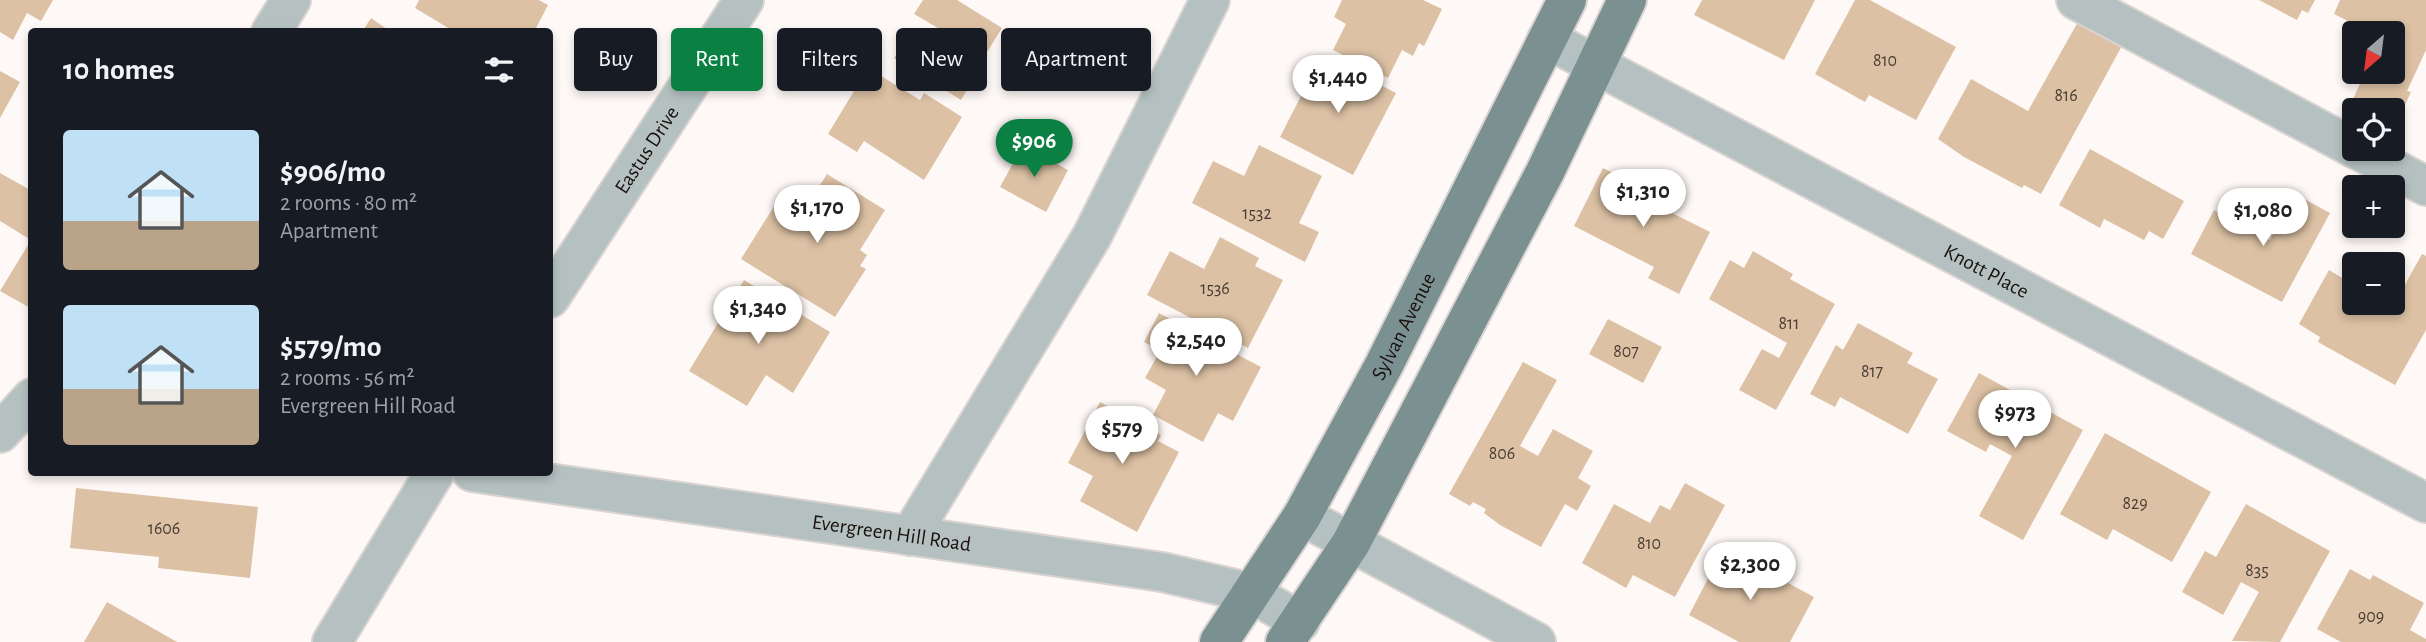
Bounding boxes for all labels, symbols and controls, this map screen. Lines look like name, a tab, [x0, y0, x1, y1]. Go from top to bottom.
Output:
north arrow	[2342, 21, 2404, 84]
map controls	[2342, 21, 2405, 315]
chip: Buy	[574, 28, 657, 91]
chip: Rent	[671, 28, 763, 91]
chip: Filters	[777, 28, 882, 91]
chip: New	[896, 28, 987, 91]
chip: Apartment	[1001, 28, 1151, 91]
icon: filters	[480, 51, 518, 89]
house number: 810	[1873, 52, 1897, 70]
text: 10 homes	[63, 55, 174, 85]
pin: $1,440	[1281, 55, 1395, 115]
text: $1,440	[1308, 66, 1368, 89]
house number: 816	[2054, 87, 2078, 105]
button: locate	[2342, 98, 2405, 161]
street label: Eastus Drive	[611, 102, 683, 197]
pin: $906	[993, 120, 1075, 179]
text: $906	[1012, 130, 1056, 153]
text: $906/mo	[280, 157, 386, 187]
icon: home	[119, 158, 203, 242]
pin: $1,310	[1586, 170, 1700, 229]
button: +	[2342, 175, 2405, 238]
text: $1,310	[1616, 180, 1670, 203]
pin: $1,170	[760, 186, 874, 245]
pin: $1,080	[2206, 188, 2320, 248]
text: 2 rooms · 80 m²	[280, 192, 417, 215]
text: $1,170	[790, 196, 844, 219]
text: $1,080	[2233, 199, 2293, 222]
house number: 1532	[1242, 205, 1272, 223]
text: Apartment	[280, 220, 378, 243]
street label: Knott Place	[1940, 240, 2032, 302]
button: −	[2342, 252, 2405, 315]
street label: Sylvan Avenue	[1368, 269, 1440, 384]
house number: 1536	[1200, 280, 1230, 298]
pin: $1,340	[701, 286, 815, 346]
text: $1,340	[729, 297, 787, 320]
house number: 811	[1779, 315, 1799, 333]
pin: $2,540	[1139, 318, 1253, 378]
text: $2,540	[1166, 329, 1226, 352]
text: $579/mo	[280, 332, 381, 362]
icon: home	[119, 333, 203, 417]
house number: 807	[1613, 343, 1639, 361]
house number: 817	[1861, 363, 1883, 381]
text: 2 rooms · 56 m²	[280, 367, 414, 390]
pin: $973	[1974, 391, 2056, 450]
text: Evergreen Hill Road	[280, 395, 456, 418]
text: $973	[1994, 401, 2036, 424]
pin: $579	[1081, 406, 1163, 466]
text: $579	[1101, 417, 1143, 440]
house number: 806	[1489, 445, 1515, 463]
house number: 829	[2122, 495, 2148, 513]
street label: Evergreen Hill Road	[811, 511, 973, 555]
house number: 1606	[148, 520, 180, 538]
house number: 810	[1637, 535, 1661, 553]
pin: $2,300	[1693, 542, 1807, 602]
text: $2,300	[1720, 553, 1780, 576]
house number: 835	[2245, 562, 2269, 580]
house number: 909	[2358, 608, 2384, 626]

